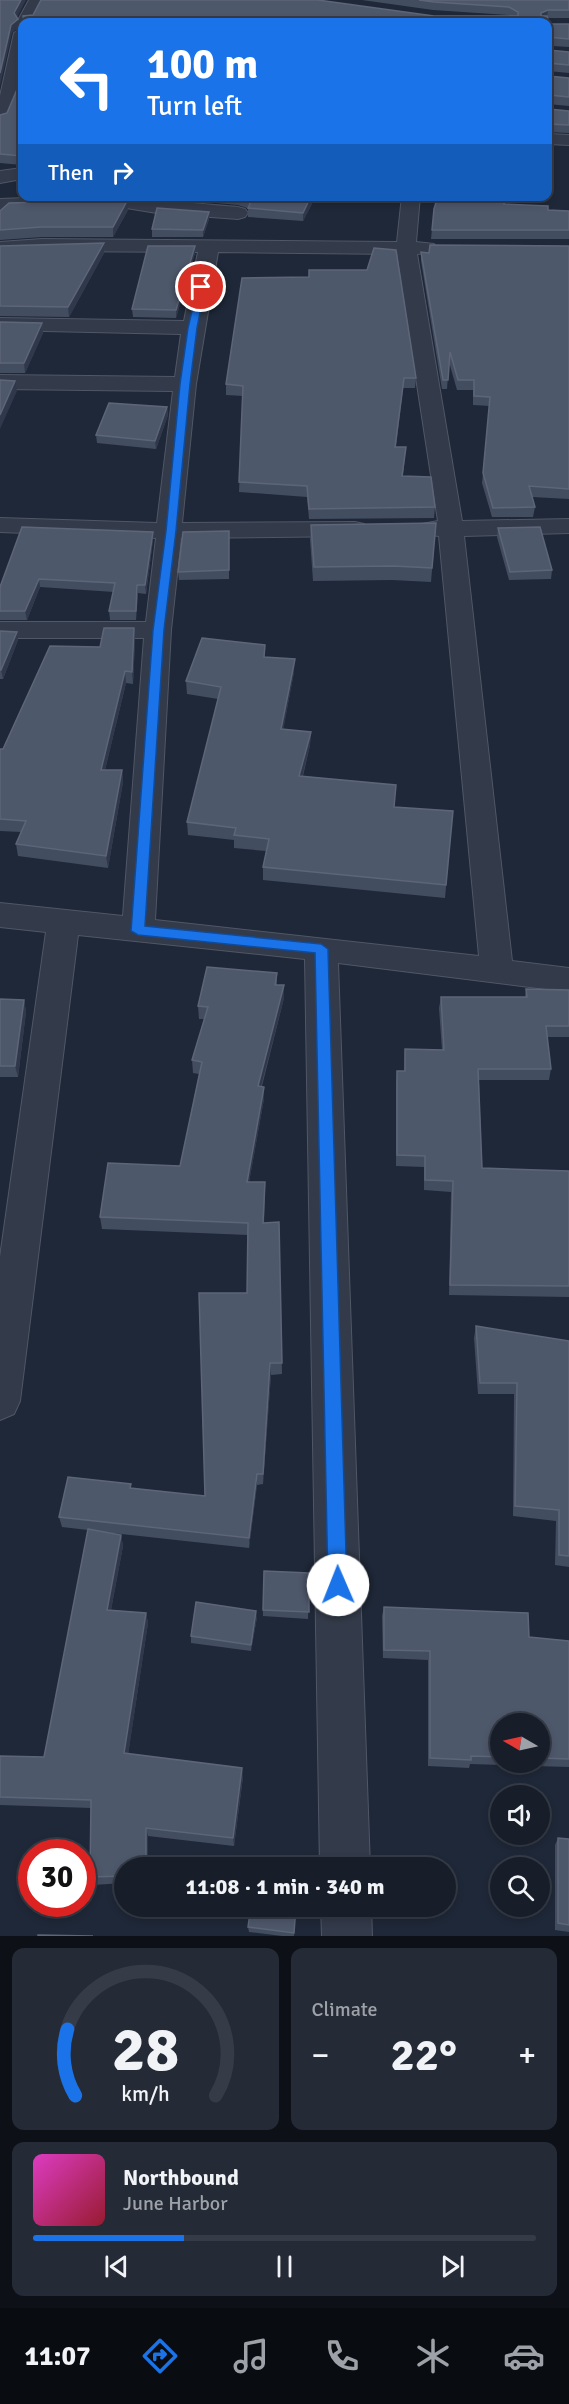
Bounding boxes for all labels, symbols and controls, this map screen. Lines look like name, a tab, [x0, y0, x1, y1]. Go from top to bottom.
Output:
text: 100 m	[147, 39, 258, 90]
icon: left	[48, 42, 126, 120]
text: Turn left	[147, 90, 242, 123]
icon: right	[106, 156, 139, 189]
text: Then	[48, 159, 94, 186]
pin	[175, 261, 226, 312]
icon: arrive	[184, 270, 217, 303]
position arrow	[306, 1553, 370, 1617]
north arrow	[490, 1713, 550, 1773]
map controls	[490, 1713, 550, 1917]
button: sound	[490, 1785, 550, 1845]
speed limit sign: 30	[18, 1839, 96, 1917]
button: search	[490, 1857, 550, 1917]
text: 11:08 · 1 min · 340 m	[185, 1873, 385, 1900]
text: Climate	[312, 1997, 377, 2022]
text: 28	[112, 2011, 179, 2088]
text: 22°	[390, 2028, 457, 2083]
text: −	[312, 2035, 329, 2076]
text: +	[518, 2035, 536, 2076]
text: km/h	[121, 2081, 170, 2107]
text: Northbound	[123, 2164, 239, 2191]
text: June Harbor	[123, 2191, 228, 2216]
icon: previous	[100, 2250, 133, 2283]
icon: pause	[268, 2250, 301, 2283]
icon: next	[436, 2250, 469, 2283]
icon: directions	[139, 2335, 181, 2377]
icon: music	[230, 2335, 272, 2377]
icon: phone	[321, 2335, 363, 2377]
icon: climate	[412, 2335, 454, 2377]
icon: car	[503, 2335, 545, 2377]
text: 11:07	[24, 2340, 91, 2373]

